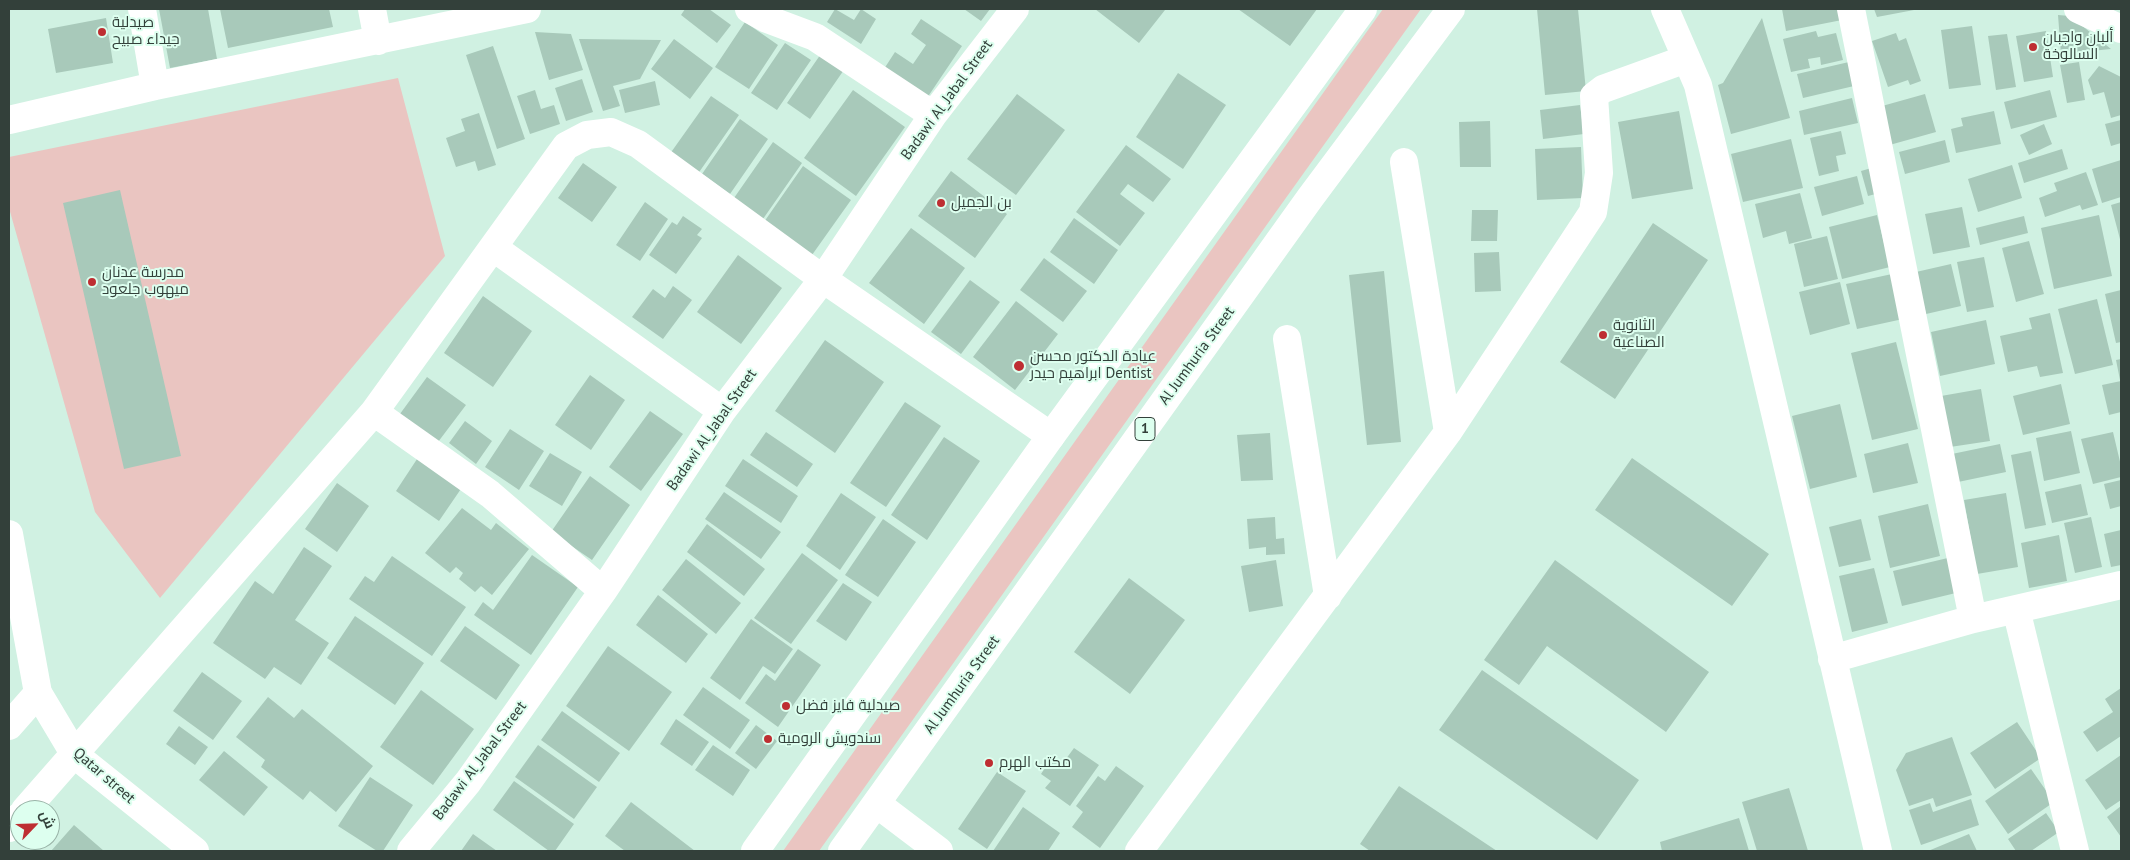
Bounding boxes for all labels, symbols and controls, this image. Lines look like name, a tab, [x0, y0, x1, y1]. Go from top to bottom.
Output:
place label: صيدلية جيداء صبيح	[112, 14, 179, 49]
marker: صيدلية جيداء صبيح	[96, 26, 108, 38]
place label: ألبان واجبان السالوخة	[2043, 29, 2113, 64]
street label: Badawi Al_Jabal Street	[897, 36, 997, 164]
marker: ألبان واجبان السالوخة	[2027, 41, 2039, 53]
place label: بن الجميل	[951, 194, 1012, 212]
marker: بن الجميل	[935, 197, 947, 209]
place label: مدرسة عدنان ميهوب جلعود	[102, 264, 189, 299]
marker: مدرسة عدنان ميهوب جلعود	[86, 276, 98, 288]
street label: Al Jumhuria Street	[1155, 303, 1239, 409]
place label: الثانوية الصناعية	[1613, 317, 1665, 352]
marker: الثانوية الصناعية	[1597, 329, 1609, 341]
place label: عيادة الدكتور محسن ابراهيم حيدر Dentist	[1030, 348, 1156, 383]
marker: عيادة الدكتور محسن ابراهيم حيدر Dentist	[1012, 359, 1026, 373]
street label: Badawi Al_Jabal Street	[663, 366, 761, 494]
road number: 1	[1135, 418, 1155, 440]
street label: Al Jumhuria Street	[920, 632, 1004, 738]
place label: صيدلية فايز فضل	[796, 697, 900, 715]
street label: Badawi Al_Jabal Street	[429, 698, 531, 824]
marker: صيدلية فايز فضل	[780, 700, 792, 712]
place label: سندويش الرومية	[778, 730, 881, 748]
marker: سندويش الرومية	[762, 733, 774, 745]
street label: Qatar street	[69, 744, 139, 808]
place label: مكتب الهرم	[999, 754, 1071, 772]
marker: مكتب الهرم	[983, 757, 995, 769]
north arrow	[10, 800, 60, 850]
text: ش	[36, 807, 60, 831]

